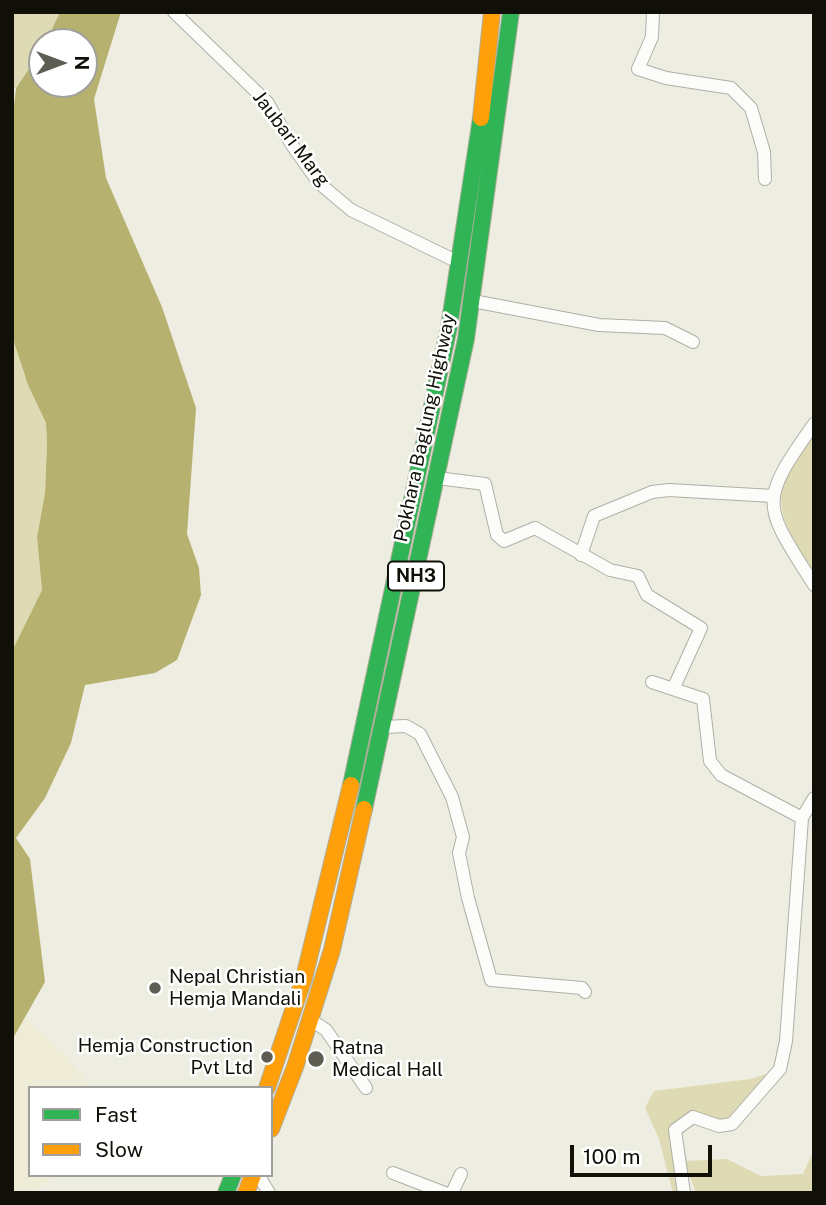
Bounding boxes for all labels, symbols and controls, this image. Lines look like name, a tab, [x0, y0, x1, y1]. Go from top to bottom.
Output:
north arrow	[28, 28, 98, 98]
text: N	[71, 56, 93, 70]
street label: Jaubari Marg	[248, 87, 334, 191]
street label: Pokhara Baglung Highway	[390, 312, 460, 544]
road number: NH3	[388, 562, 444, 590]
place label: Nepal Christian Hemja Mandali	[169, 966, 305, 1010]
marker: Nepal Christian Hemja Mandali	[147, 980, 163, 996]
place label: Hemja Construction Pvt Ltd	[78, 1035, 253, 1079]
place label: Ratna Medical Hall	[332, 1037, 443, 1081]
marker: Hemja Construction Pvt Ltd	[259, 1049, 275, 1065]
marker: Ratna Medical Hall	[306, 1049, 326, 1069]
legend	[28, 1086, 273, 1177]
text: Fast	[95, 1102, 137, 1127]
scale bar	[574, 1132, 716, 1176]
text: Slow	[95, 1137, 143, 1162]
text: 100 m	[583, 1144, 640, 1169]

